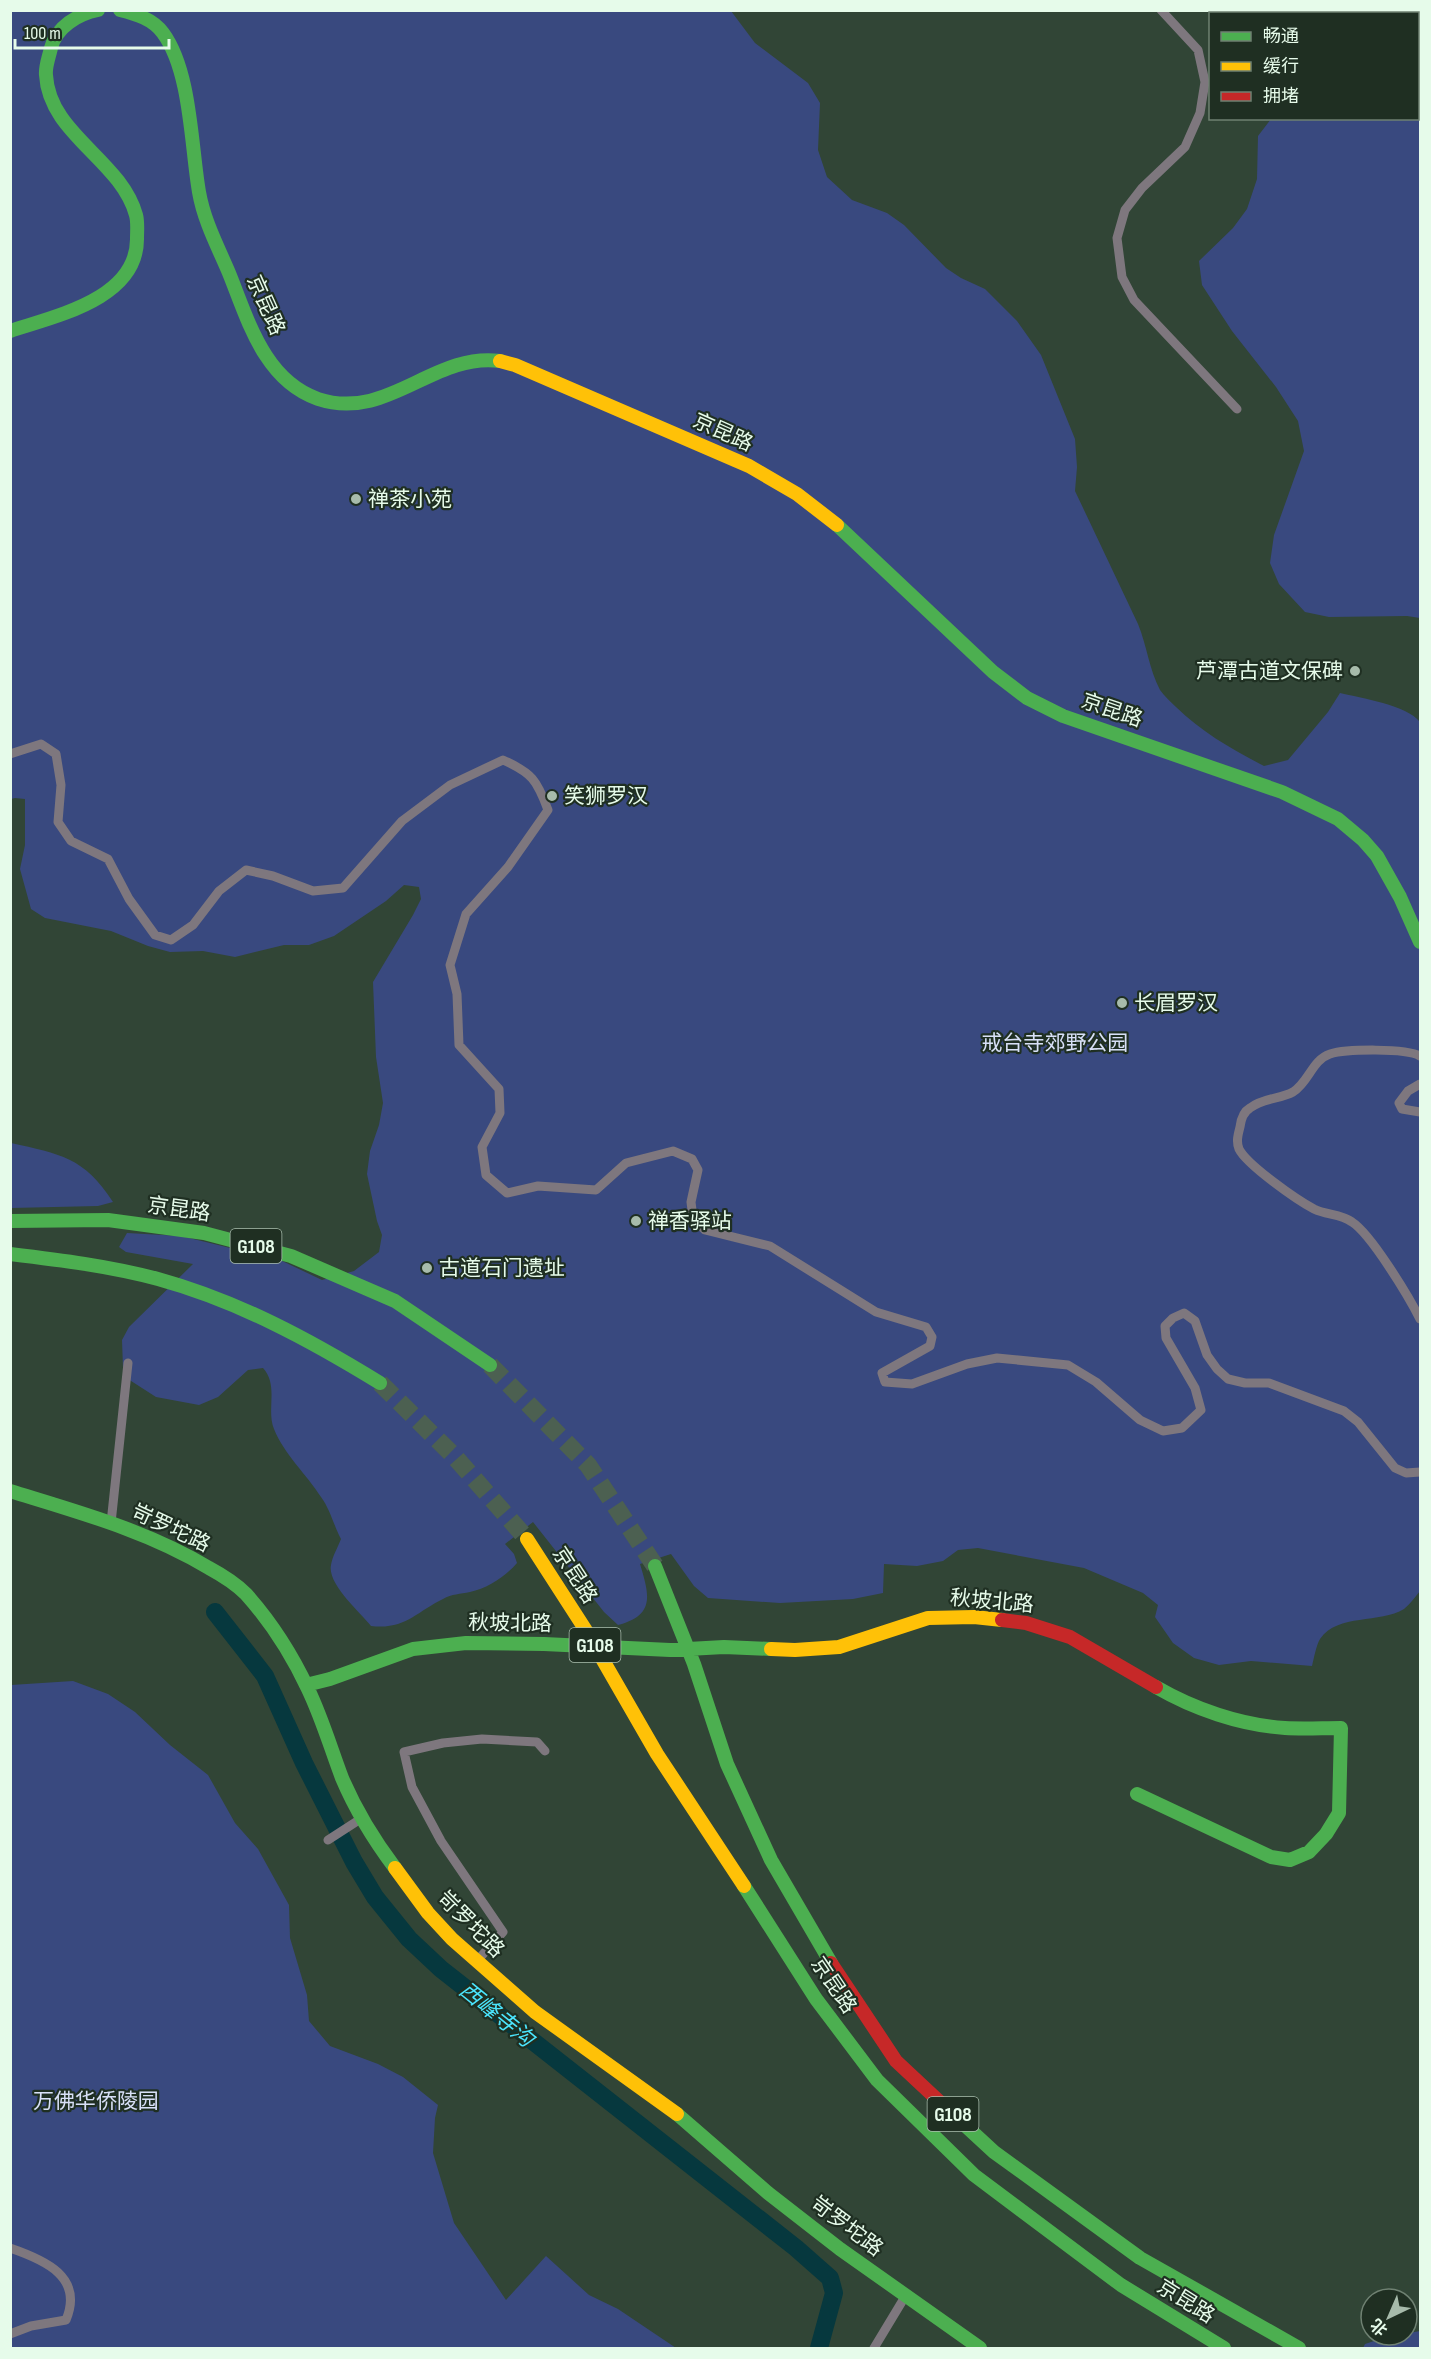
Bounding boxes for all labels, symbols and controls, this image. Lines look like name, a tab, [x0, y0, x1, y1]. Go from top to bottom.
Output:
scale bar	[15, 12, 170, 50]
legend	[1209, 12, 1419, 120]
text: 100 m	[24, 23, 61, 44]
text: 畅通	[1263, 26, 1299, 47]
text: 缓行	[1263, 56, 1299, 77]
text: 拥堵	[1263, 86, 1299, 107]
street label: 京昆路	[241, 271, 290, 339]
street label: 京昆路	[689, 408, 757, 457]
place label: 禅茶小苑	[368, 487, 452, 512]
marker: 禅茶小苑	[349, 492, 363, 506]
place label: 芦潭古道文保碑	[1196, 659, 1343, 684]
marker: 芦潭古道文保碑	[1348, 664, 1362, 678]
street label: 京昆路	[1078, 688, 1146, 733]
place label: 笑狮罗汉	[564, 784, 648, 809]
marker: 笑狮罗汉	[545, 789, 559, 803]
place label: 长眉罗汉	[1134, 991, 1218, 1016]
marker: 长眉罗汉	[1115, 996, 1129, 1010]
park label: 戒台寺郊野公园	[982, 1031, 1129, 1056]
street label: 京昆路	[146, 1193, 212, 1226]
place label: 禅香驿站	[648, 1209, 732, 1234]
marker: 禅香驿站	[629, 1214, 643, 1228]
road number: G108	[230, 1229, 282, 1263]
place label: 古道石门遗址	[439, 1256, 565, 1281]
marker: 古道石门遗址	[420, 1261, 434, 1275]
street label: 岢罗坨路	[127, 1499, 214, 1558]
street label: 京昆路	[547, 1542, 602, 1608]
street label: 秋坡北路	[949, 1585, 1035, 1618]
street label: 秋坡北路	[468, 1610, 552, 1637]
road number: G108	[570, 1628, 620, 1662]
street label: 岢罗坨路	[432, 1886, 509, 1963]
street label: 京昆路	[806, 1952, 862, 2018]
water label: 西峰寺沟	[453, 1977, 540, 2055]
park label: 万佛华侨陵园	[33, 2089, 159, 2114]
road number: G108	[928, 2097, 978, 2131]
street label: 岢罗坨路	[806, 2191, 888, 2262]
street label: 京昆路	[1152, 2274, 1219, 2329]
north arrow	[1359, 2287, 1419, 2347]
text: 北	[1367, 2314, 1392, 2339]

